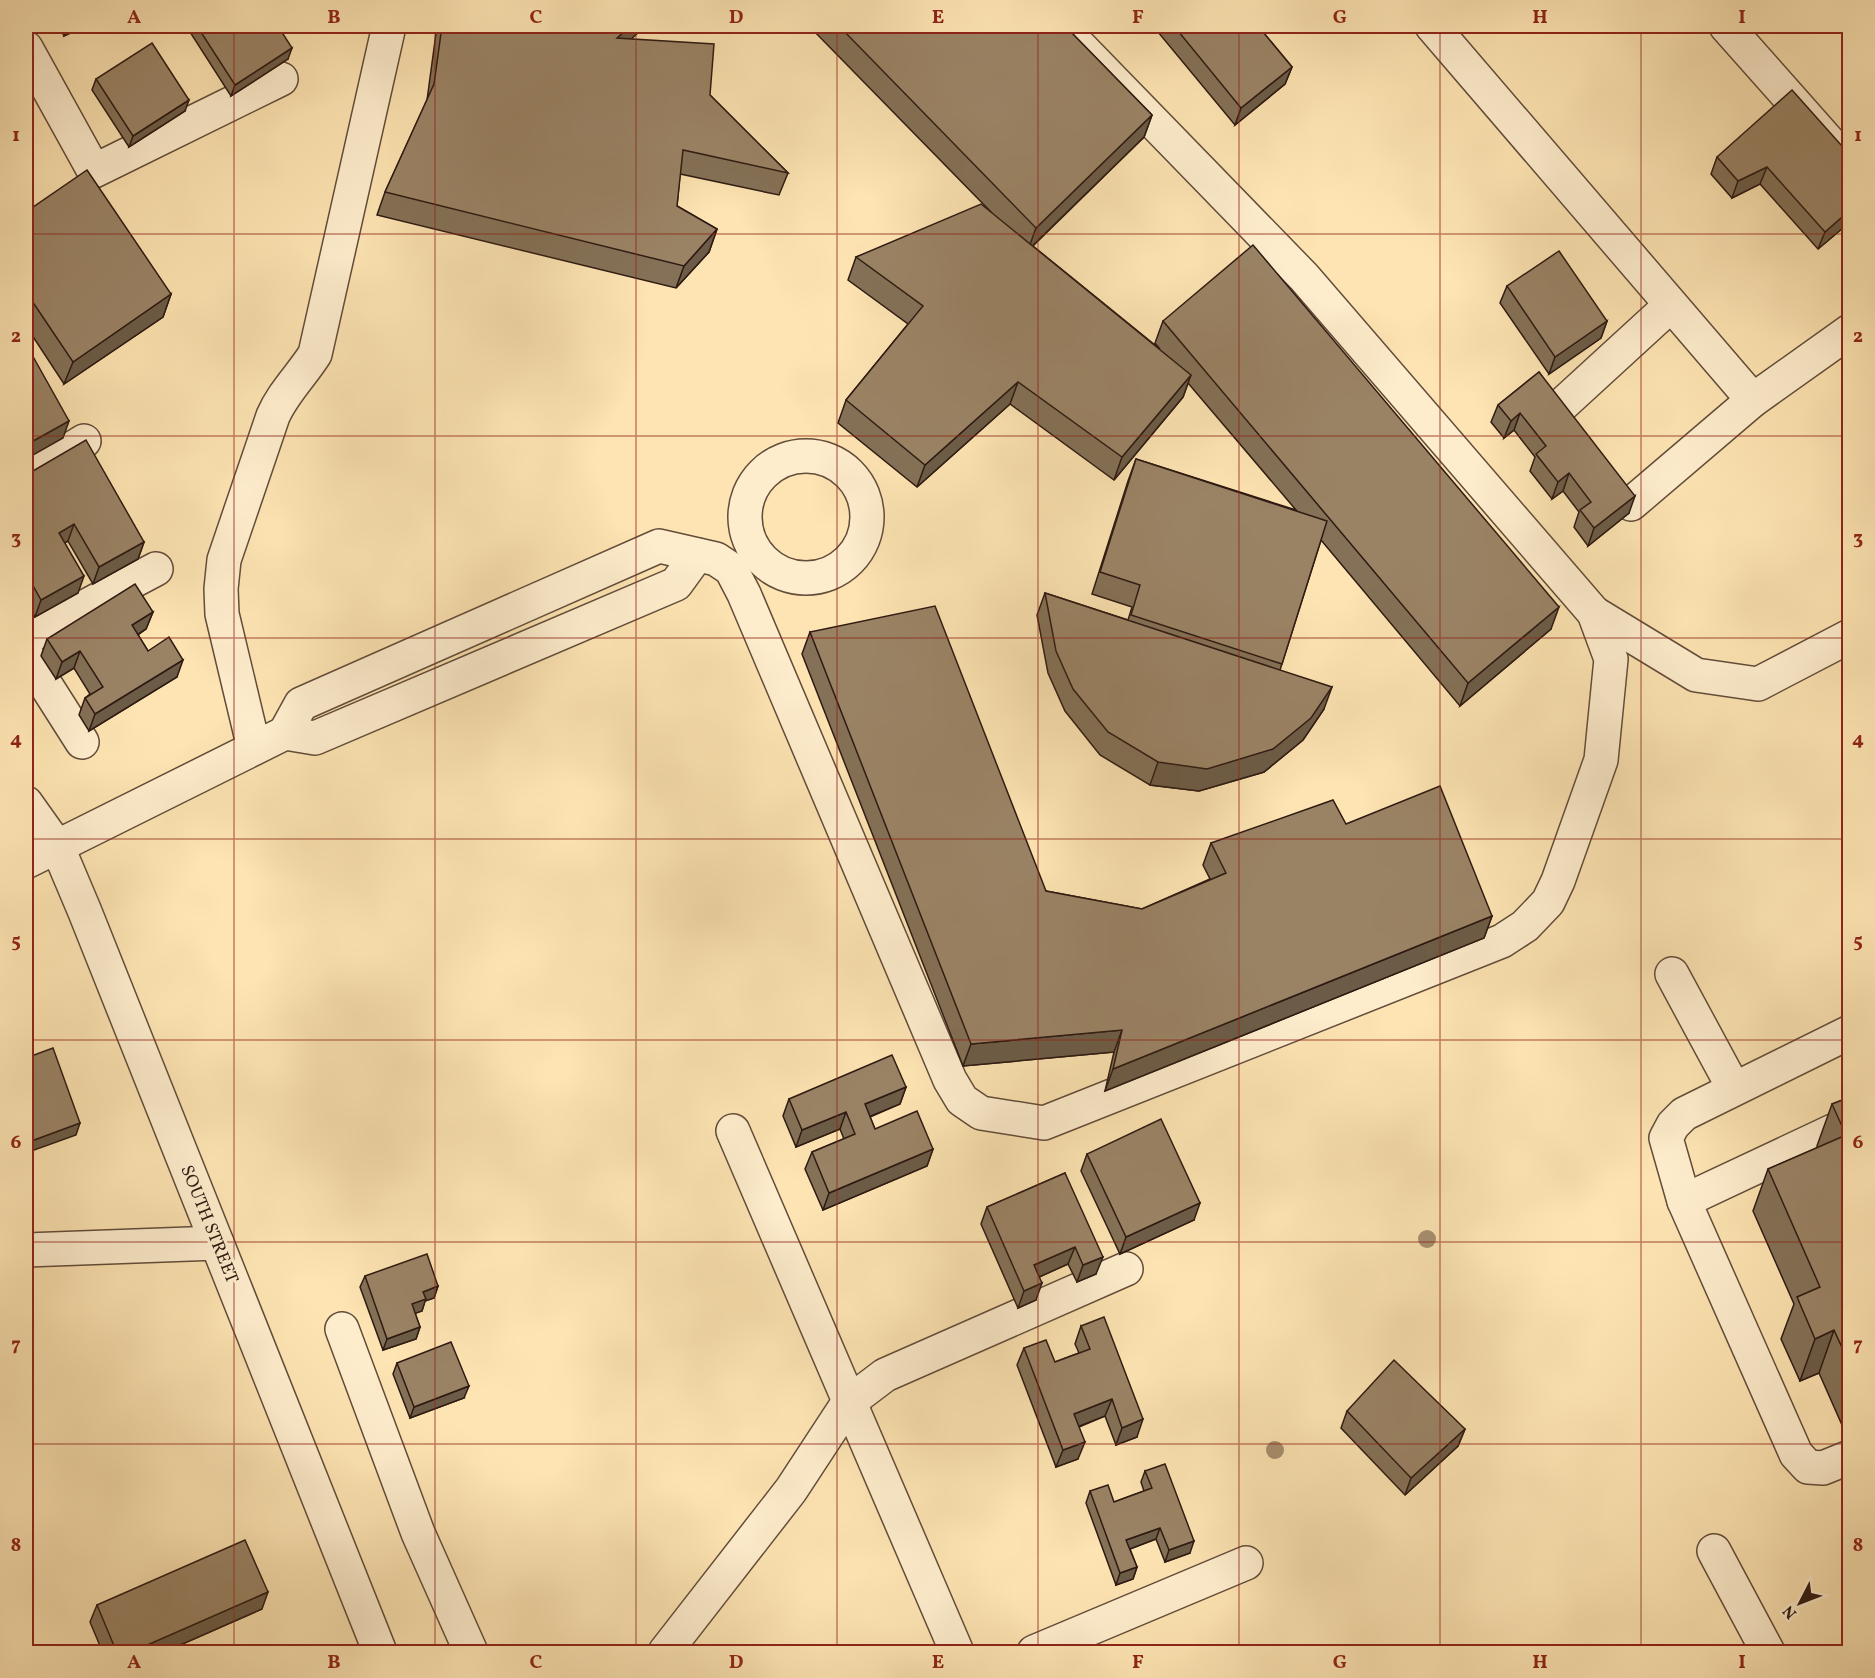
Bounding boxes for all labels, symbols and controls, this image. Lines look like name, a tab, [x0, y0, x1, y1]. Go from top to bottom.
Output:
text: A	[127, 4, 141, 32]
text: B	[327, 4, 341, 32]
text: C	[530, 4, 543, 32]
text: D	[729, 4, 743, 32]
text: E	[932, 4, 944, 32]
text: F	[1132, 4, 1144, 32]
text: G	[1333, 4, 1347, 32]
text: H	[1532, 4, 1548, 32]
text: I	[1738, 4, 1746, 32]
text: 1	[12, 122, 20, 150]
text: 1	[1854, 122, 1862, 150]
text: 2	[11, 323, 21, 351]
text: 2	[1853, 323, 1863, 351]
text: 3	[11, 525, 21, 553]
text: 3	[1853, 525, 1863, 553]
text: 4	[10, 726, 22, 754]
text: 4	[1852, 726, 1864, 754]
text: 5	[11, 928, 21, 956]
text: 5	[1853, 928, 1863, 956]
text: 6	[11, 1129, 22, 1157]
text: 6	[1853, 1129, 1864, 1157]
street label: SOUTH STREET	[173, 1162, 244, 1288]
text: 7	[11, 1331, 21, 1359]
text: 7	[1853, 1331, 1863, 1359]
text: 8	[11, 1532, 21, 1560]
text: 8	[1853, 1532, 1863, 1560]
north arrow	[1770, 1573, 1830, 1633]
text: N	[1778, 1600, 1802, 1623]
text: A	[127, 1649, 141, 1677]
text: B	[327, 1649, 341, 1677]
text: C	[530, 1649, 543, 1677]
text: D	[729, 1649, 743, 1677]
text: E	[932, 1649, 944, 1677]
text: F	[1132, 1649, 1144, 1677]
text: G	[1333, 1649, 1347, 1677]
text: H	[1532, 1649, 1548, 1677]
text: I	[1738, 1649, 1746, 1677]

